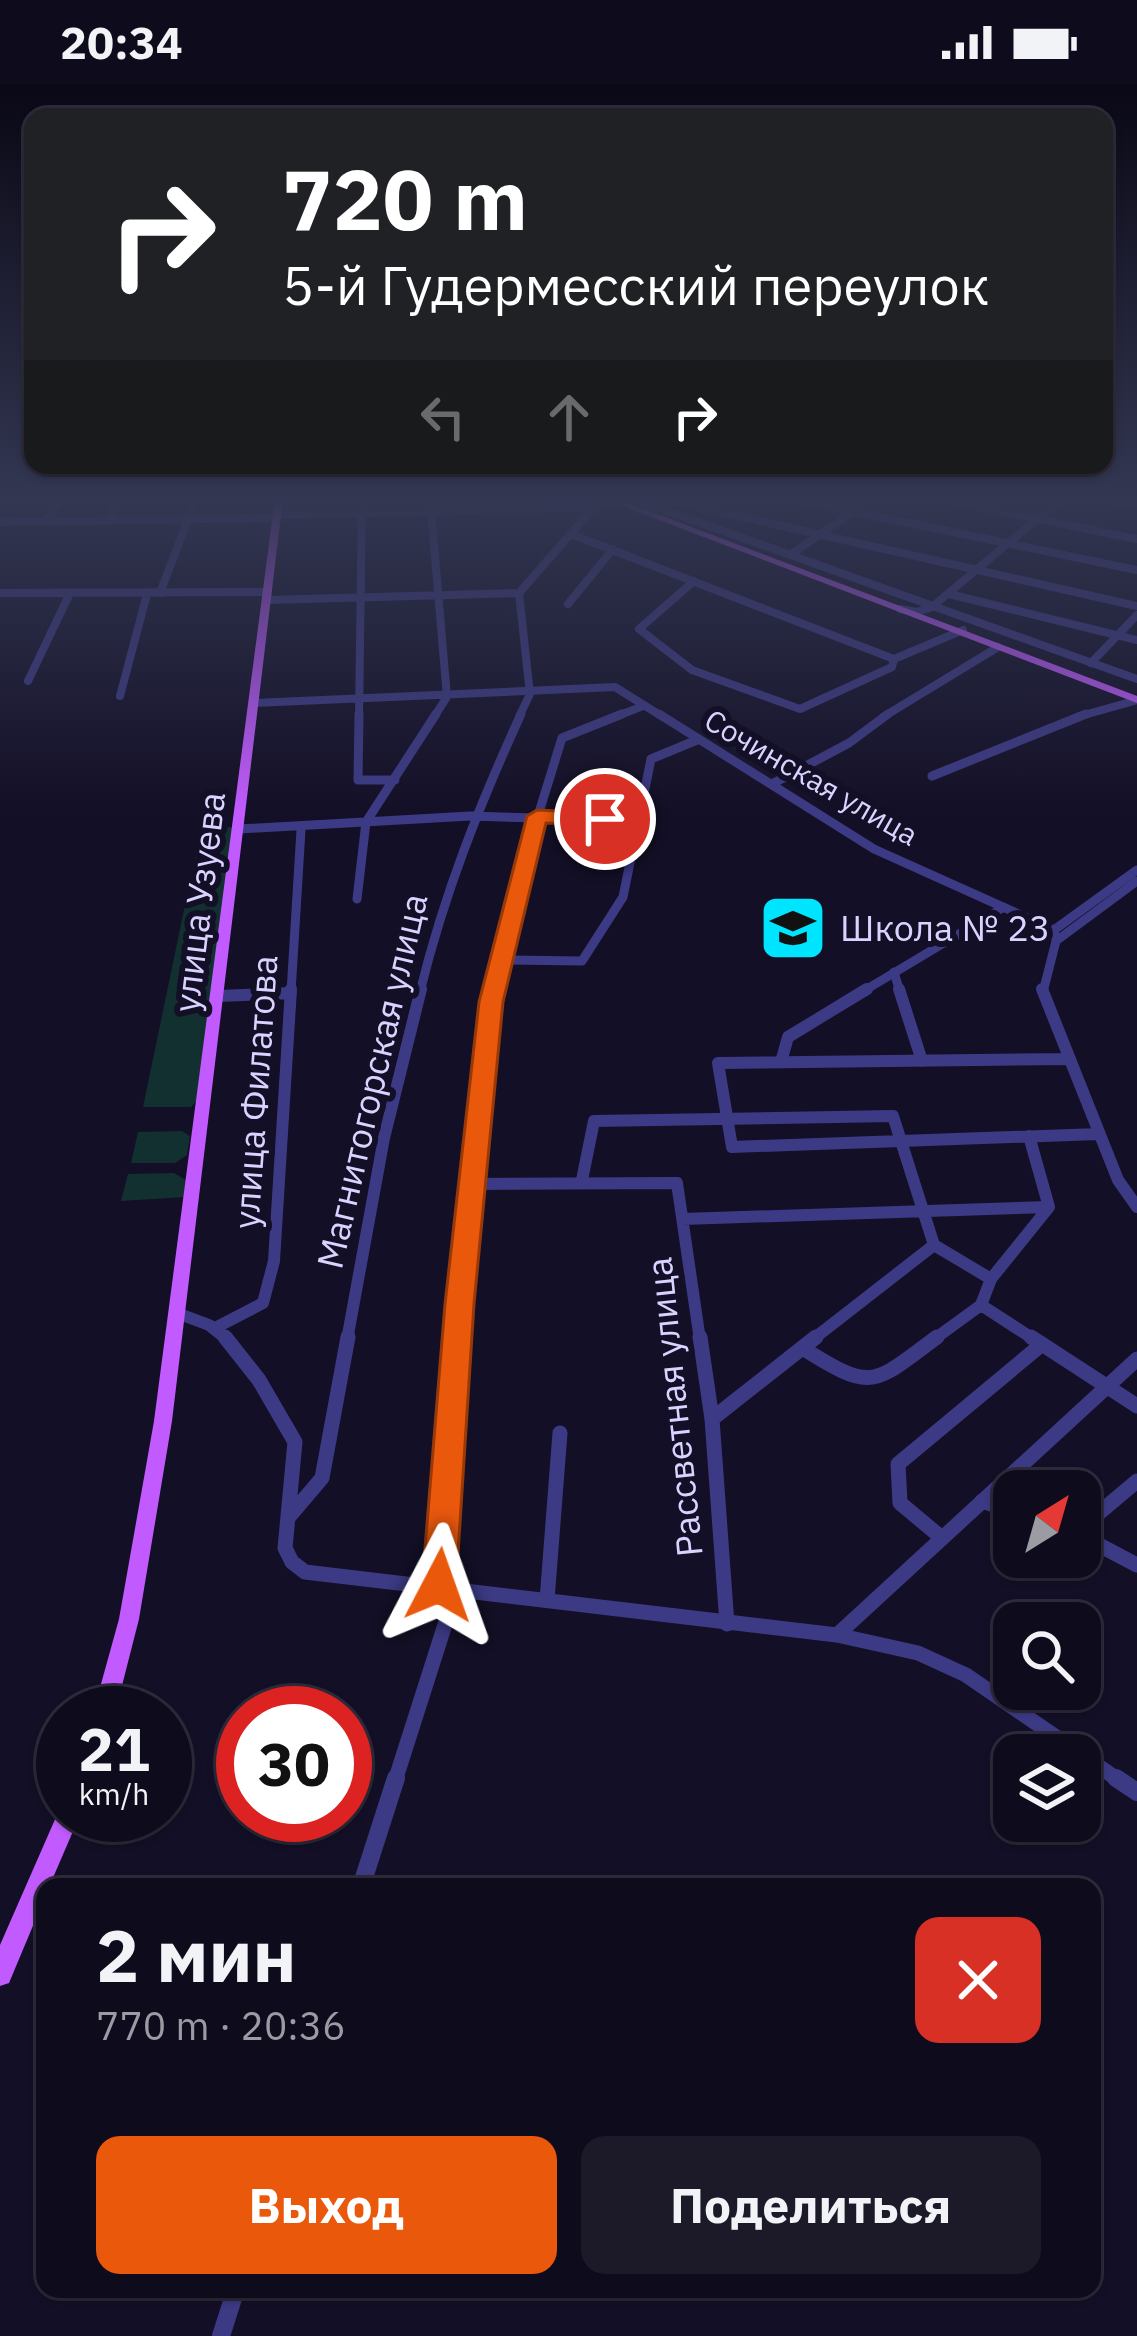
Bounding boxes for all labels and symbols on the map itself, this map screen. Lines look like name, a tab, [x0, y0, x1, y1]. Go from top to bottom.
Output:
street label: Сочинская улица	[698, 700, 926, 854]
pin	[554, 768, 656, 870]
street label: улица Узуева	[162, 789, 235, 1015]
street label: Магнитогорская улица	[305, 889, 438, 1273]
school or university icon: Школа № 23	[758, 893, 828, 963]
place label: Школа № 23	[840, 904, 1050, 951]
street label: улица Филатова	[221, 953, 288, 1231]
street label: Рассветная улица	[634, 1255, 713, 1559]
north arrow	[993, 1470, 1101, 1578]
position arrow	[376, 1522, 502, 1648]
speed limit sign: 30	[216, 1686, 372, 1842]

